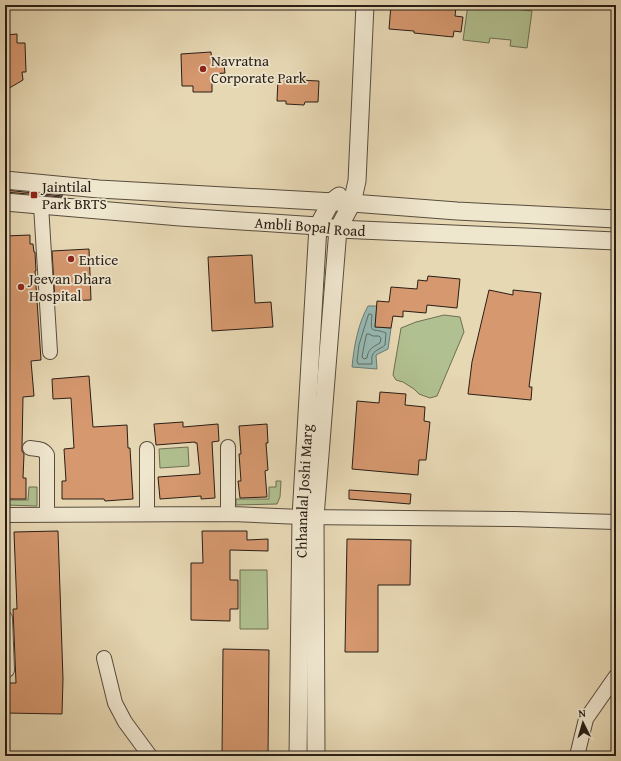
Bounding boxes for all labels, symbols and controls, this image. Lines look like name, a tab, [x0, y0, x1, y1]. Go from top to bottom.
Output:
place label: Navratna Corporate Park	[211, 50, 307, 88]
marker: Navratna Corporate Park	[198, 64, 208, 74]
place label: Jaintilal Park BRTS	[40, 176, 107, 214]
marker: Jaintilal Park BRTS	[29, 190, 39, 200]
street label: Ambli Bopal Road	[254, 211, 366, 241]
place label: Entice	[79, 249, 118, 270]
marker: Entice	[66, 254, 76, 264]
place label: Jeevan Dhara Hospital	[27, 268, 112, 306]
marker: Jeevan Dhara Hospital	[16, 282, 26, 292]
street label: Chhanalal Joshi Marg	[290, 423, 317, 558]
north arrow	[563, 703, 603, 743]
text: N	[578, 705, 587, 721]

